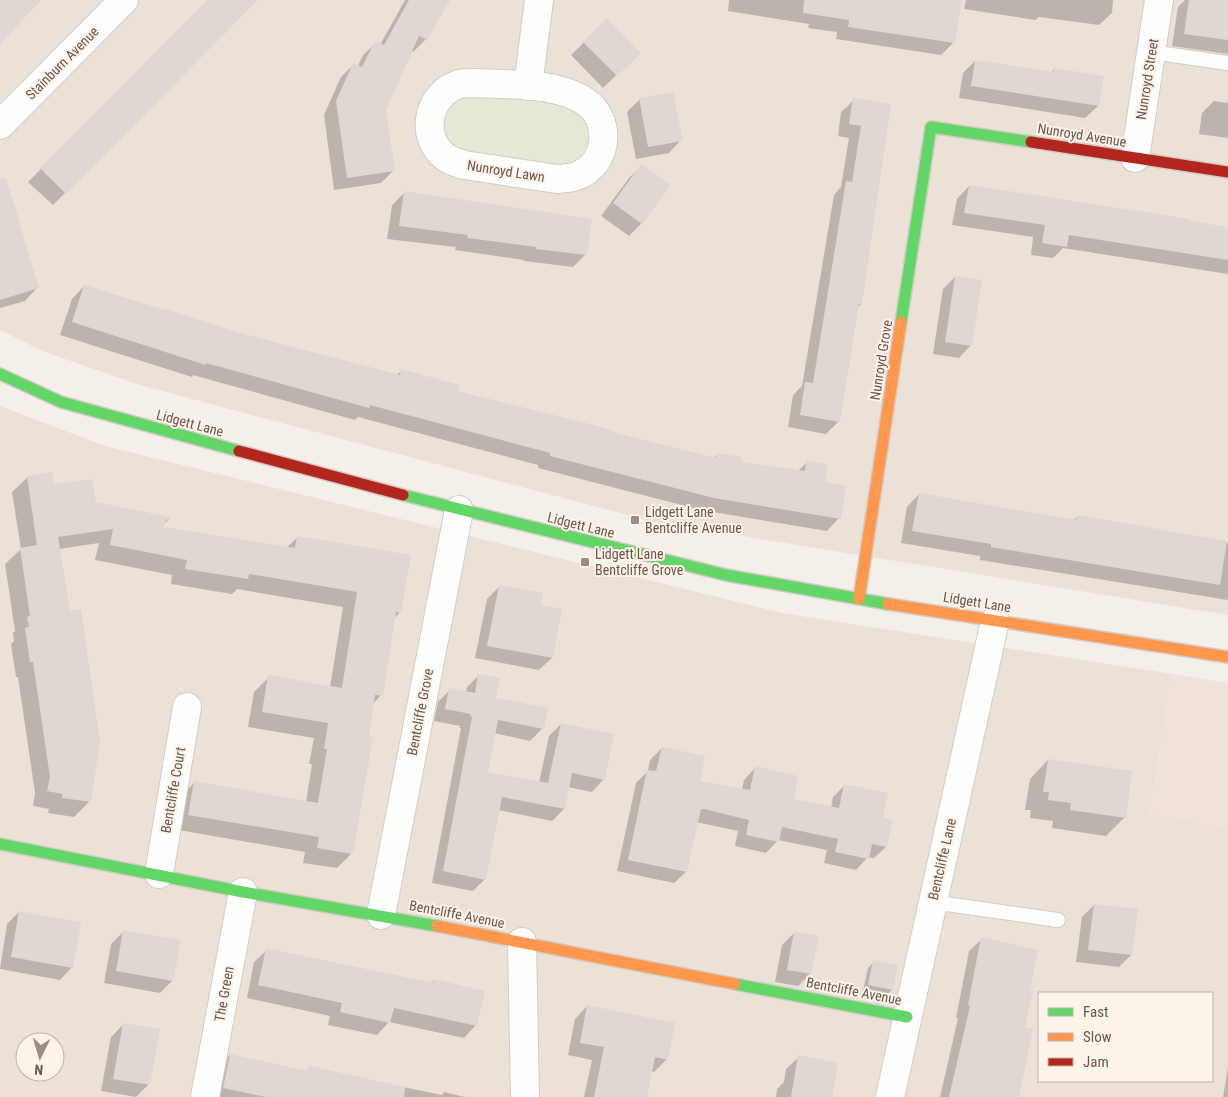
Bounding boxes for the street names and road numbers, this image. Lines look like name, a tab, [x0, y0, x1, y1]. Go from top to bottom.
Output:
street label: Stainburn Avenue	[22, 23, 102, 103]
street label: Nunroyd Street	[1133, 37, 1161, 121]
street label: Nunroyd Avenue	[1037, 120, 1128, 150]
street label: Nunroyd Lawn	[466, 157, 546, 185]
street label: Nunroyd Grove	[867, 318, 895, 401]
street label: Lidgett Lane	[155, 406, 226, 440]
street label: Lidgett Lane	[546, 509, 617, 541]
street label: Lidgett Lane	[942, 589, 1013, 615]
street label: Bentcliffe Grove	[404, 667, 436, 757]
street label: Bentcliffe Court	[158, 746, 188, 834]
street label: Bentcliffe Lane	[925, 816, 959, 901]
street label: Bentcliffe Avenue	[408, 897, 506, 931]
street label: The Green	[211, 965, 237, 1023]
street label: Bentcliffe Avenue	[805, 974, 903, 1008]

